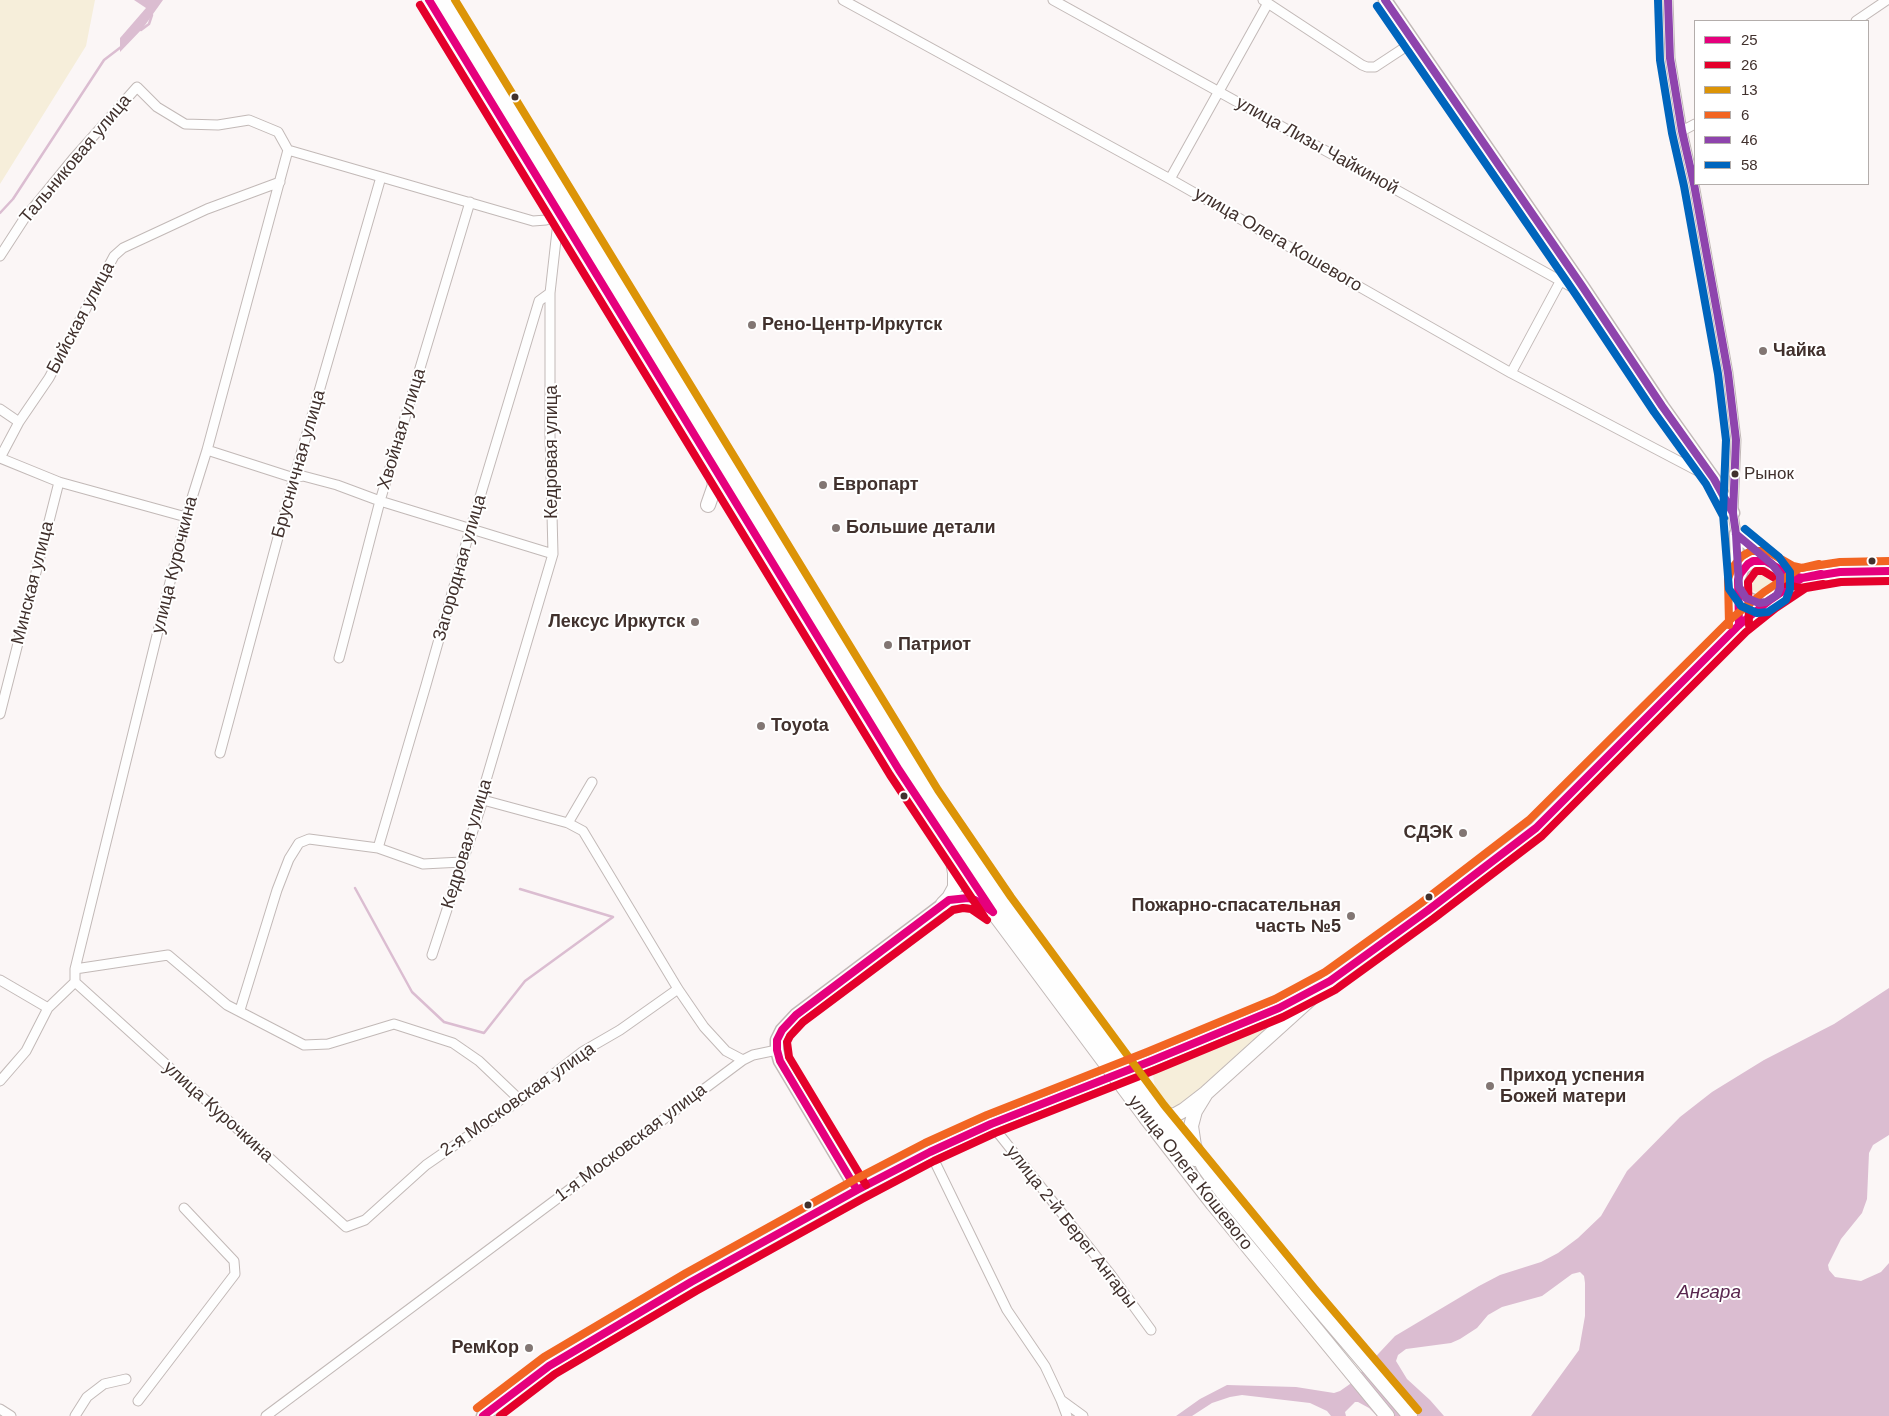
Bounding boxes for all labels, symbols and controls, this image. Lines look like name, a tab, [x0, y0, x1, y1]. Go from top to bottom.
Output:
legend	[1694, 20, 1869, 185]
text: 25	[1741, 31, 1758, 48]
text: 26	[1741, 56, 1758, 73]
text: 13	[1741, 81, 1758, 98]
street label: Тальниковая улица	[16, 90, 136, 228]
unlabelled marker	[510, 92, 520, 102]
street label: улица Лизы Чайкиной	[1232, 92, 1402, 200]
text: 6	[1741, 106, 1749, 123]
text: 46	[1741, 131, 1758, 148]
text: 58	[1741, 156, 1758, 173]
street label: улица Олега Кошевого	[1190, 183, 1366, 297]
street label: Бийская улица	[42, 258, 120, 378]
place label: Рено-Центр-Иркутск	[762, 314, 942, 336]
marker: Рено-Центр-Иркутск	[746, 319, 758, 331]
place label: Чайка	[1773, 340, 1826, 362]
marker: Чайка	[1757, 345, 1769, 357]
street label: Хвойная улица	[373, 366, 431, 492]
street label: Кедровая улица	[541, 385, 563, 519]
street label: Брусничная улица	[268, 387, 330, 541]
place label: Рынок	[1744, 464, 1794, 484]
marker: Рынок	[1730, 469, 1740, 479]
place label: Европарт	[833, 474, 919, 496]
marker: Европарт	[817, 479, 829, 491]
street label: Загородная улица	[429, 492, 491, 644]
street label: улица Курочкина	[148, 494, 202, 636]
place label: Большие детали	[846, 517, 996, 539]
street label: Минская улица	[7, 519, 59, 647]
marker: Большие детали	[830, 522, 842, 534]
unlabelled marker	[1867, 556, 1877, 566]
place label: Лексус Иркутск	[548, 611, 685, 633]
marker: Лексус Иркутск	[689, 616, 701, 628]
place label: Патриот	[898, 634, 971, 656]
marker: Патриот	[882, 639, 894, 651]
place label: Toyota	[771, 715, 829, 737]
marker: Toyota	[755, 720, 767, 732]
street label: Кедровая улица	[437, 777, 497, 911]
unlabelled marker	[899, 791, 909, 801]
place label: СДЭК	[1404, 822, 1453, 844]
marker: СДЭК	[1457, 827, 1469, 839]
unlabelled marker	[1424, 892, 1434, 902]
place label: Пожарно-спасательная часть №5	[1132, 895, 1341, 938]
marker: Пожарно-спасательная часть №5	[1345, 910, 1357, 922]
street label: 2-я Московская улица	[436, 1038, 600, 1162]
street label: улица Курочкина	[159, 1057, 277, 1167]
place label: Приход успения Божей матери	[1500, 1065, 1645, 1108]
street label: 1-я Московская улица	[551, 1079, 711, 1207]
marker: Приход успения Божей матери	[1484, 1080, 1496, 1092]
street label: улица Олега Кошевого	[1123, 1091, 1257, 1255]
street label: улица 2-й Берег Ангары	[1001, 1142, 1141, 1312]
unlabelled marker	[803, 1200, 813, 1210]
water label: Ангара	[1677, 1282, 1741, 1304]
place label: РемКор	[451, 1337, 519, 1359]
marker: РемКор	[523, 1342, 535, 1354]

